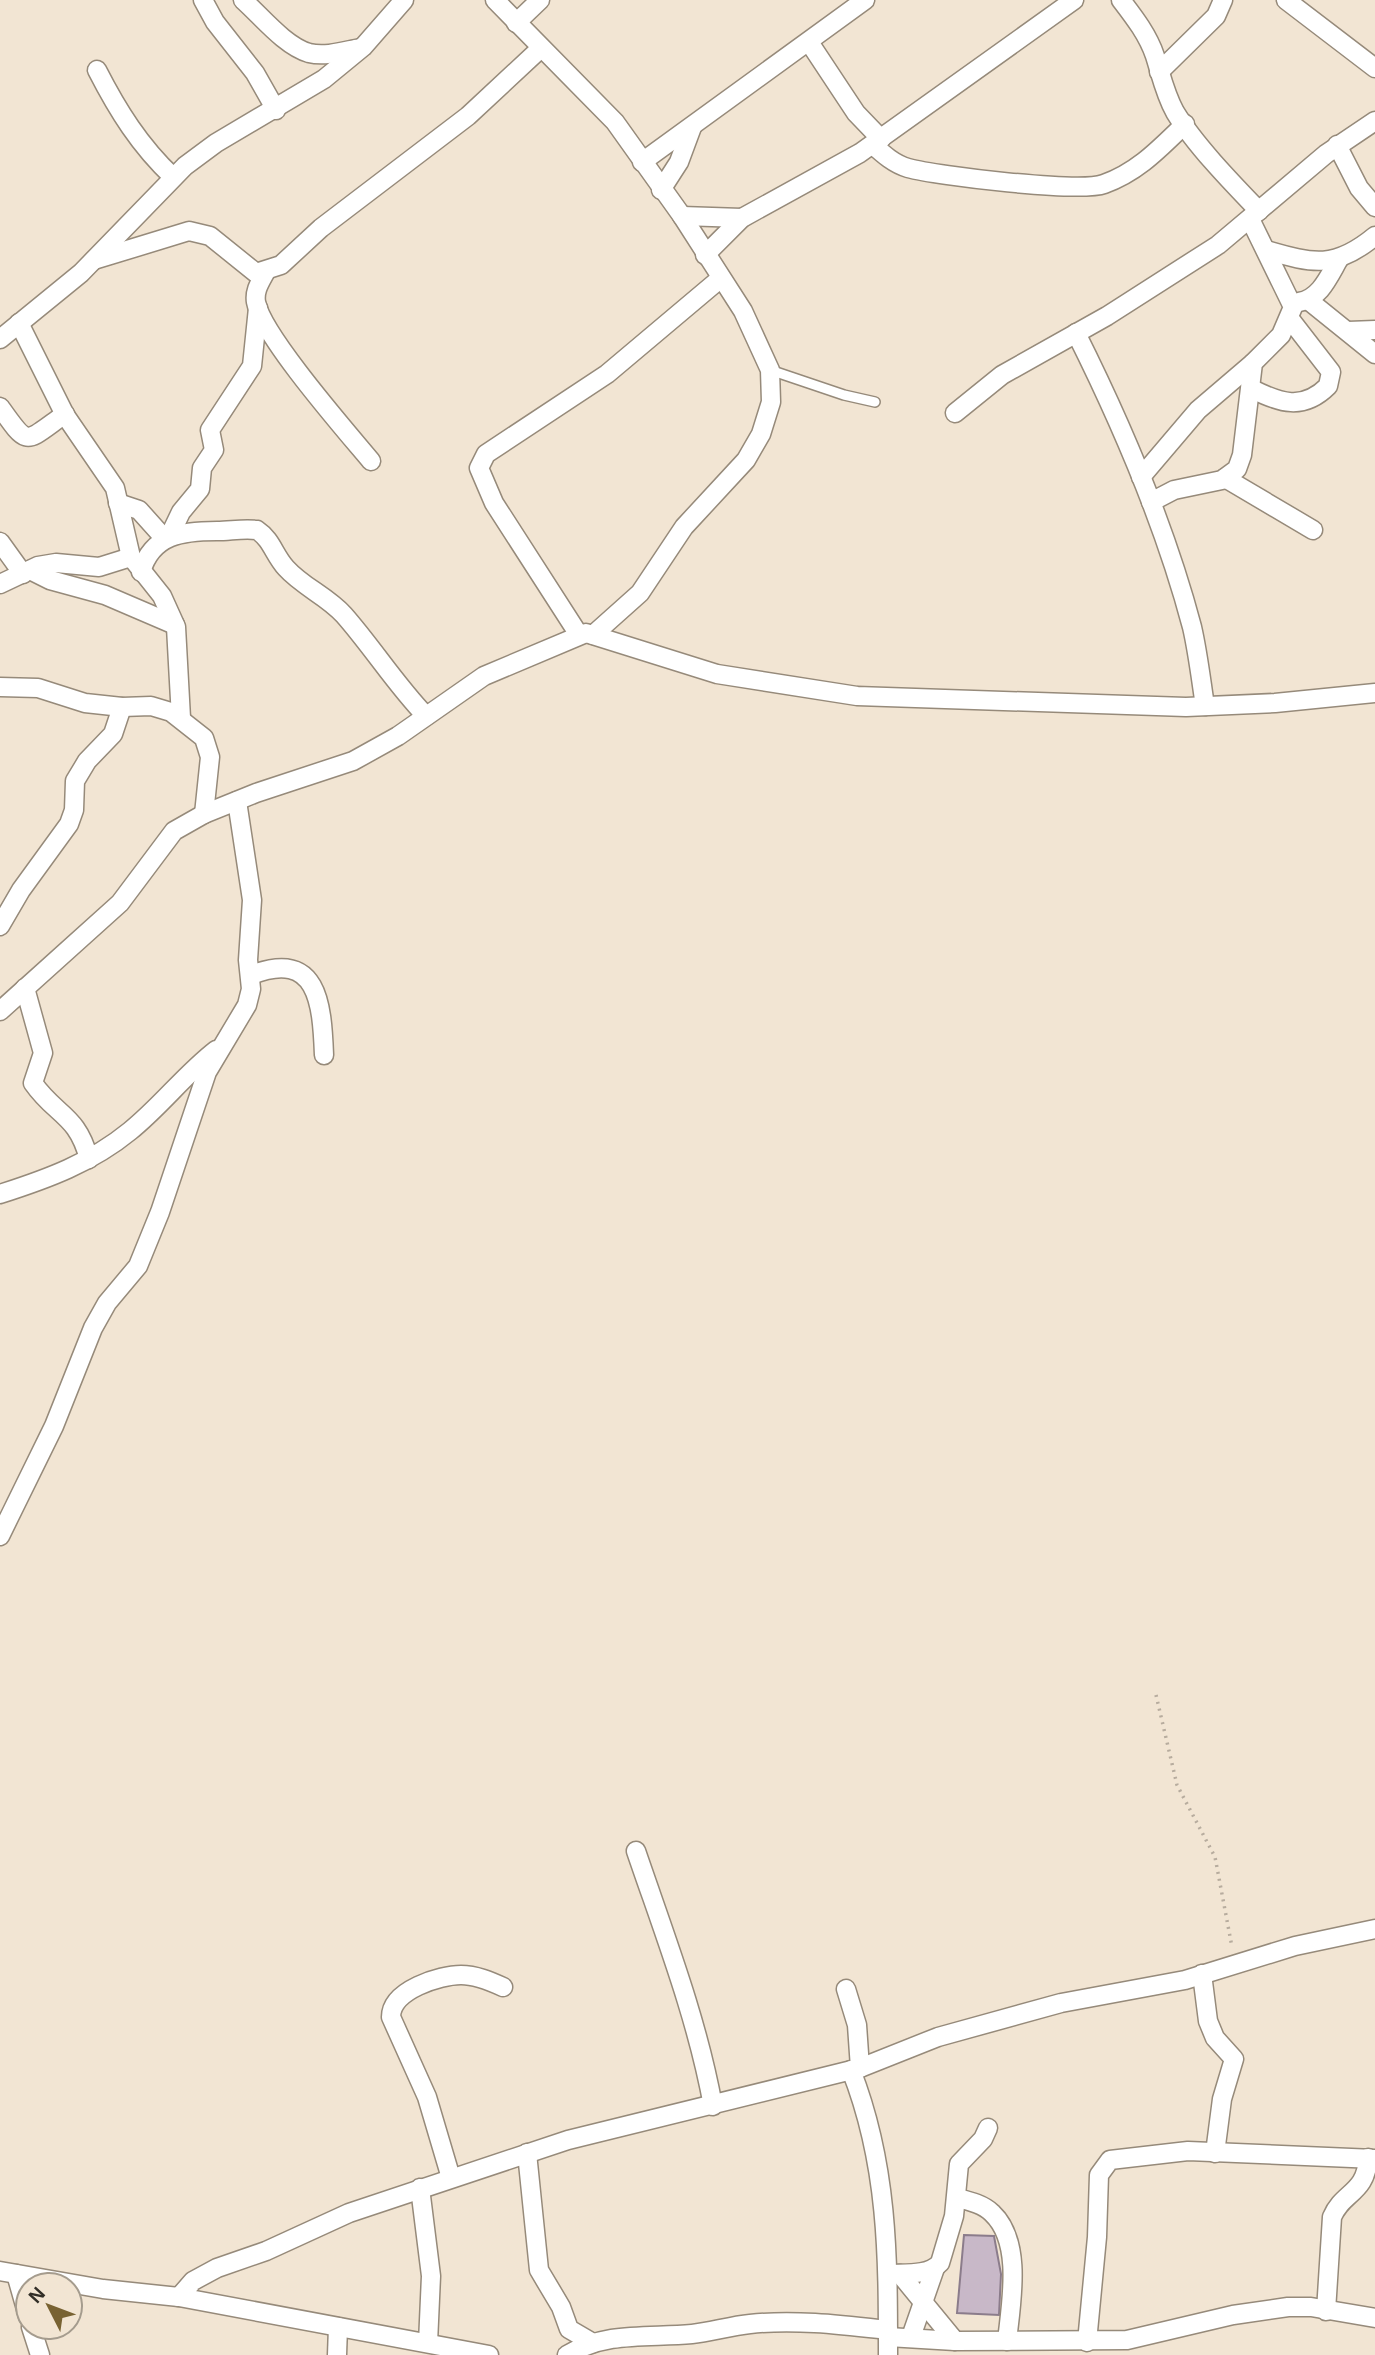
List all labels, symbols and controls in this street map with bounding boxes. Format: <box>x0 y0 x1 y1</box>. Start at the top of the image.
north arrow <box>14 2271 84 2341</box>
text: N <box>24 2283 49 2307</box>

